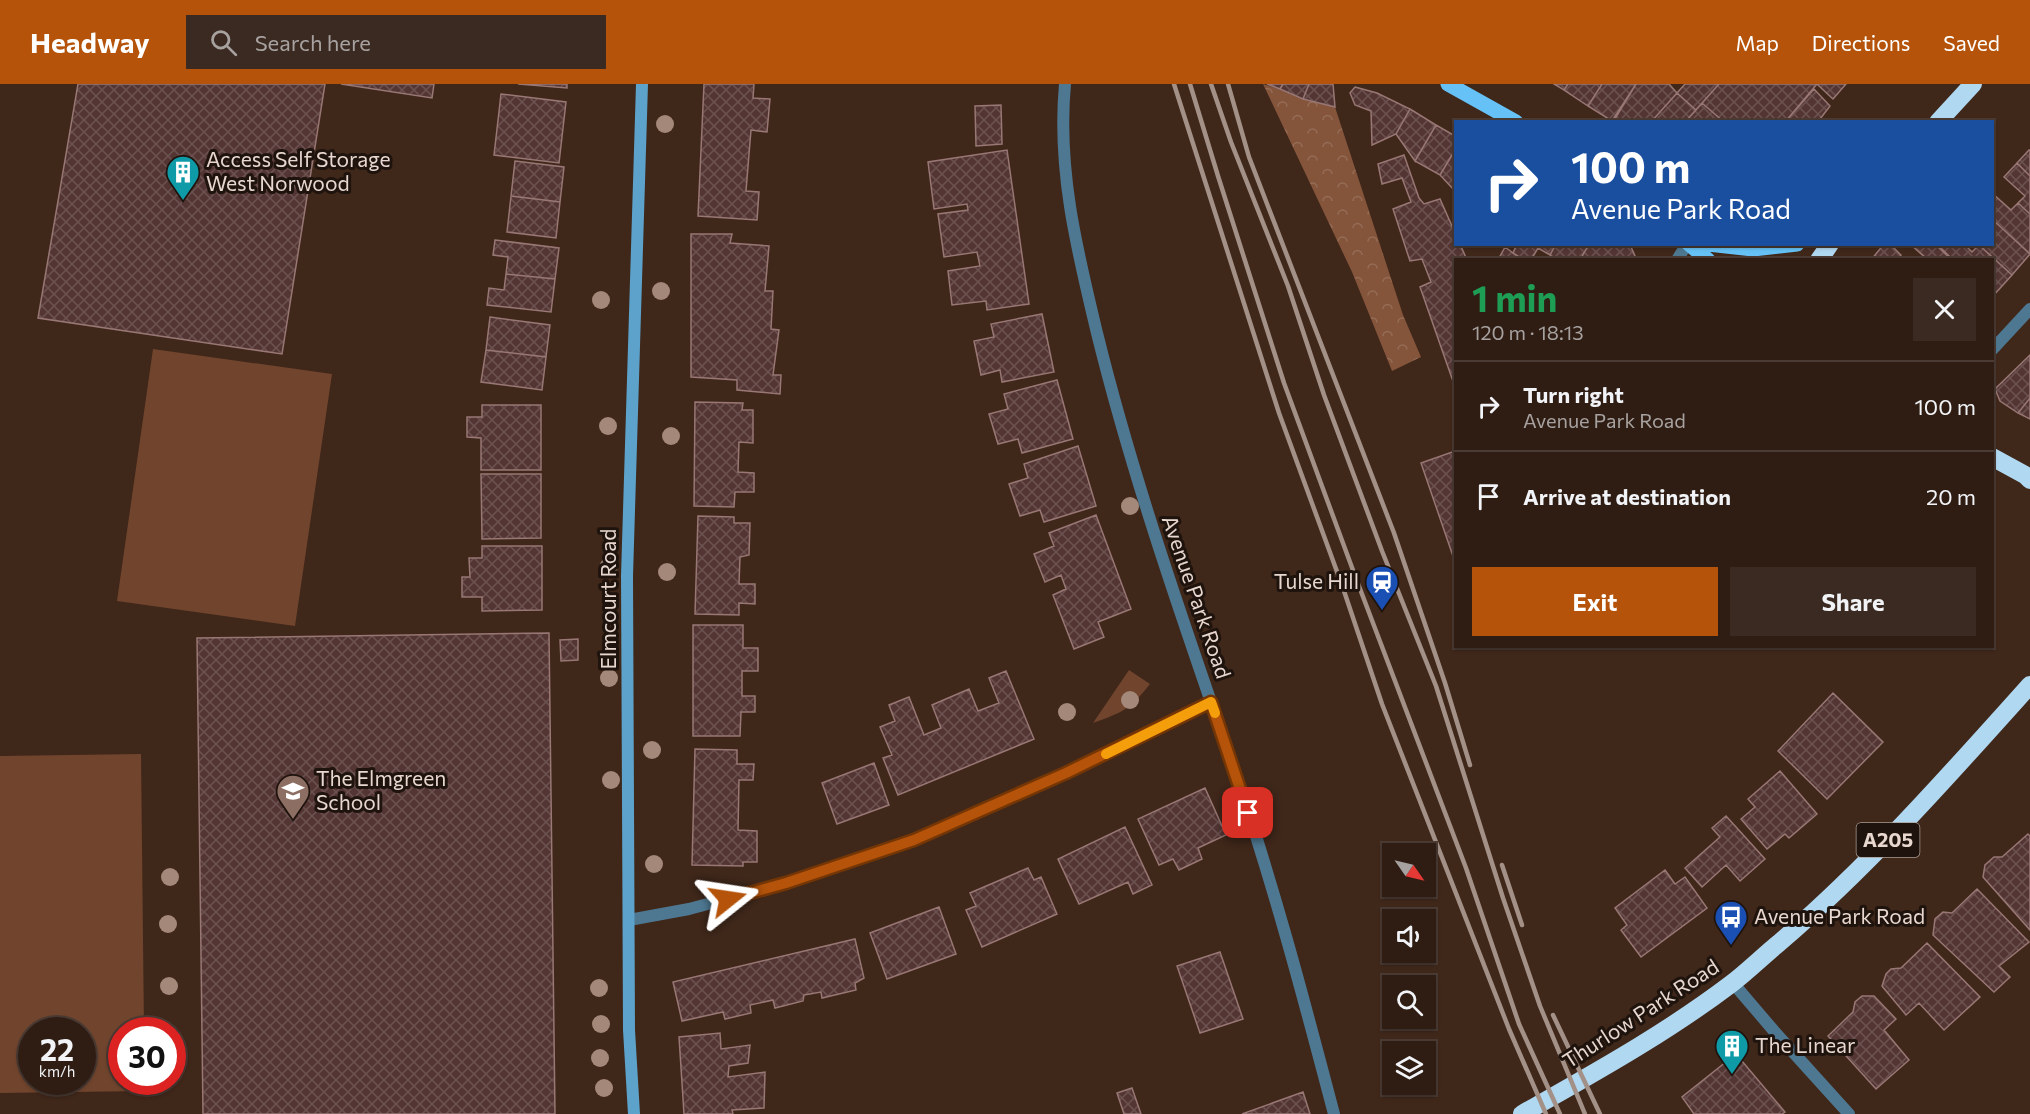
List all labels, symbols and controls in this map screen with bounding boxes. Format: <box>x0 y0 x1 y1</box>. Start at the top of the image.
search box <box>186 15 606 69</box>
text: Headway <box>30 25 150 59</box>
icon: search <box>207 26 240 59</box>
text: Search here <box>255 29 371 56</box>
text: Map <box>1736 30 1779 55</box>
text: Directions <box>1812 30 1910 55</box>
text: Saved <box>1943 30 2000 55</box>
text: 100 m <box>1571 140 1691 192</box>
icon: right <box>1472 144 1550 222</box>
place label: Access Self Storage West Norwood <box>206 146 391 195</box>
building icon: Access Self Storage West Norwood <box>165 154 201 201</box>
text: Avenue Park Road <box>1571 192 1791 225</box>
text: 1 min <box>1472 275 1557 319</box>
button: close <box>1913 278 1976 341</box>
text: 120 m · 18:13 <box>1472 320 1584 344</box>
text: Turn right <box>1523 381 1624 408</box>
icon: right <box>1472 390 1505 423</box>
text: 100 m <box>1914 393 1976 420</box>
text: Avenue Park Road <box>1523 408 1686 432</box>
icon: arrive <box>1472 480 1505 513</box>
text: Arrive at destination <box>1523 483 1731 510</box>
text: 20 m <box>1926 483 1976 510</box>
street label: Avenue Park Road <box>1158 512 1237 681</box>
street label: Elmcourt Road <box>595 529 620 669</box>
station icon: Tulse Hill <box>1364 564 1400 611</box>
button: Exit <box>1472 567 1718 636</box>
button: Share <box>1730 567 1976 636</box>
place label: Tulse Hill <box>1274 568 1359 593</box>
place label: The Elmgreen School <box>316 765 446 814</box>
school or university icon: The Elmgreen School <box>275 773 311 820</box>
pin <box>1222 787 1273 838</box>
icon: arrive <box>1231 796 1264 829</box>
road number: A205 <box>1856 823 1920 857</box>
north arrow <box>1382 843 1436 897</box>
map controls <box>1382 843 1436 1095</box>
position arrow <box>696 867 760 931</box>
bus stop icon: Avenue Park Road <box>1713 899 1749 946</box>
place label: Avenue Park Road <box>1754 903 1925 928</box>
button: sound <box>1382 909 1436 963</box>
street label: Thurlow Park Road <box>1557 953 1723 1073</box>
button: search <box>1382 975 1436 1029</box>
speed limit sign: 30 <box>108 1017 186 1095</box>
building icon: The Linear <box>1714 1028 1750 1075</box>
text: 22 <box>40 1030 74 1067</box>
place label: The Linear <box>1755 1032 1856 1057</box>
button: layers <box>1382 1041 1436 1095</box>
text: km/h <box>39 1062 75 1080</box>

